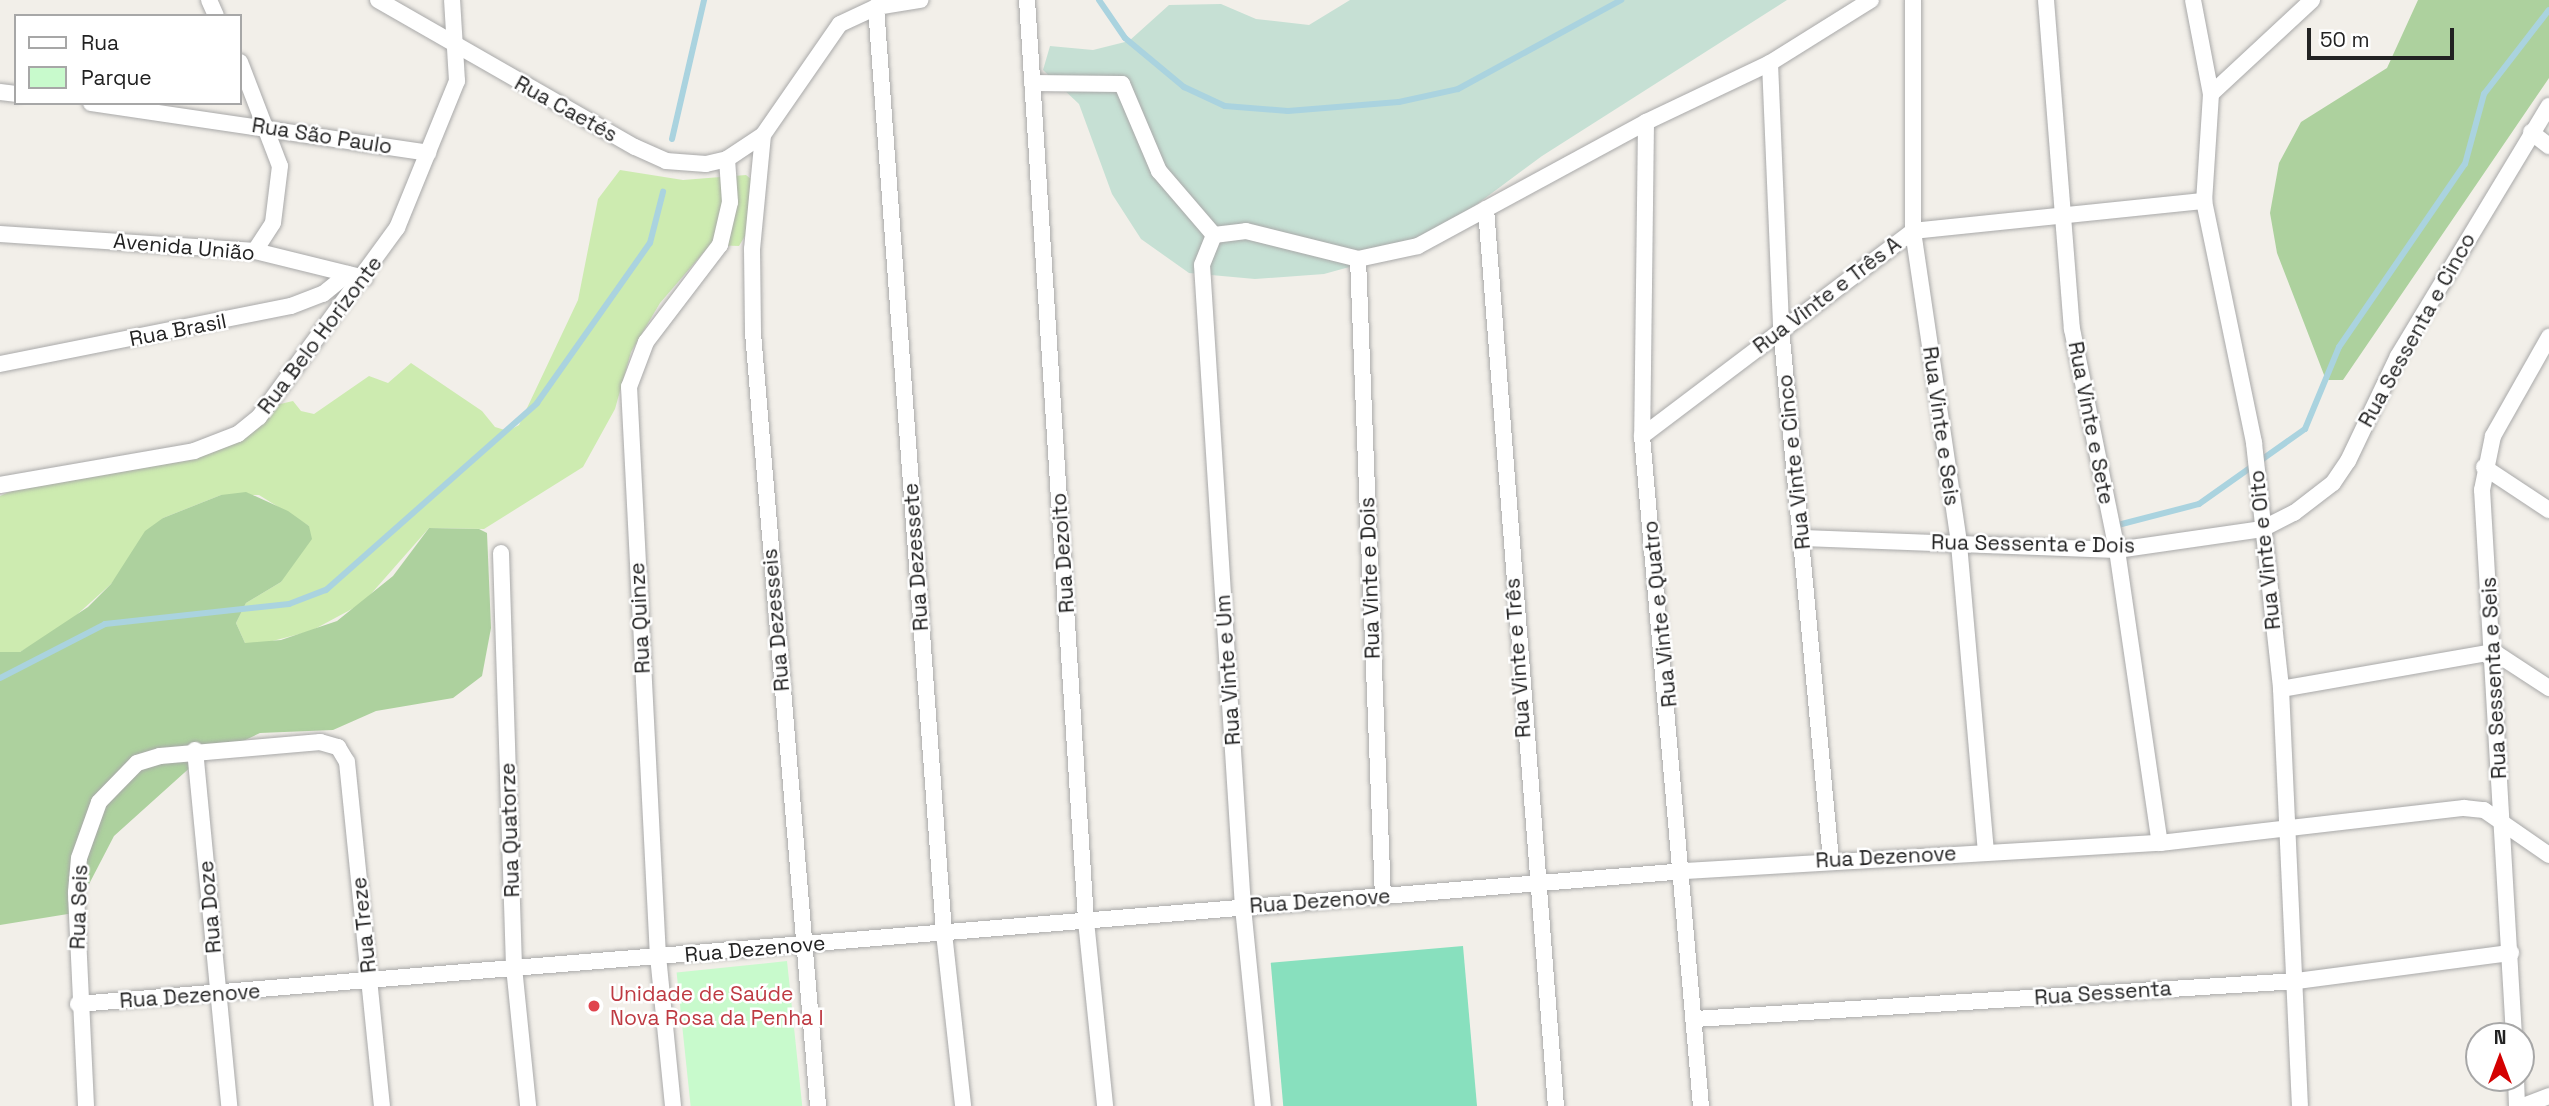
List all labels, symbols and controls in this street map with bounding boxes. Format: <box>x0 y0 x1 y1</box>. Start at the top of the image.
legend <box>14 14 242 105</box>
scale bar <box>2311 14 2458 58</box>
text: 50 m <box>2320 26 2370 53</box>
text: Rua <box>81 29 119 56</box>
text: Parque <box>81 64 152 91</box>
street label: Rua Caetés <box>510 70 622 148</box>
street label: Rua São Paulo <box>250 112 394 160</box>
street label: Avenida União <box>112 228 256 266</box>
street label: Rua Sessenta e Cinco <box>2353 229 2481 431</box>
street label: Rua Vinte e Três A <box>1748 231 1906 359</box>
street label: Rua Belo Horizonte <box>252 251 388 419</box>
street label: Rua Brasil <box>127 308 229 352</box>
street label: Rua Vinte e Sete <box>2063 339 2119 507</box>
street label: Rua Vinte e Seis <box>1917 345 1965 507</box>
street label: Rua Vinte e Cinco <box>1772 373 1816 551</box>
street label: Rua Vinte e Oito <box>2244 469 2286 631</box>
street label: Rua Dezessete <box>898 482 934 632</box>
street label: Rua Dezoito <box>1046 492 1080 614</box>
street label: Rua Vinte e Dois <box>1355 496 1385 660</box>
street label: Rua Vinte e Quatro <box>1638 519 1682 709</box>
street label: Rua Sessenta e Dois <box>1931 530 2135 558</box>
street label: Rua Dezesseis <box>757 548 795 692</box>
street label: Rua Quinze <box>625 562 655 674</box>
street label: Rua Sessenta e Seis <box>2476 576 2512 780</box>
street label: Rua Vinte e Três <box>1500 577 1536 739</box>
street label: Rua Vinte e Um <box>1210 594 1246 746</box>
street label: Rua Quatorze <box>495 762 525 898</box>
street label: Rua Dezenove <box>1815 841 1957 873</box>
street label: Rua Doze <box>193 860 227 954</box>
street label: Rua Seis <box>65 864 93 950</box>
street label: Rua Treze <box>346 876 382 974</box>
street label: Rua Dezenove <box>1249 884 1391 918</box>
street label: Rua Dezenove <box>684 930 826 968</box>
street label: Rua Sessenta <box>2033 976 2173 1010</box>
street label: Rua Dezenove <box>119 979 261 1013</box>
place label: Unidade de Saúde Nova Rosa da Penha I <box>610 981 824 1031</box>
marker: Unidade de Saúde Nova Rosa da Penha I <box>584 996 604 1016</box>
north arrow <box>2465 1022 2535 1092</box>
text: N <box>2494 1025 2506 1050</box>

